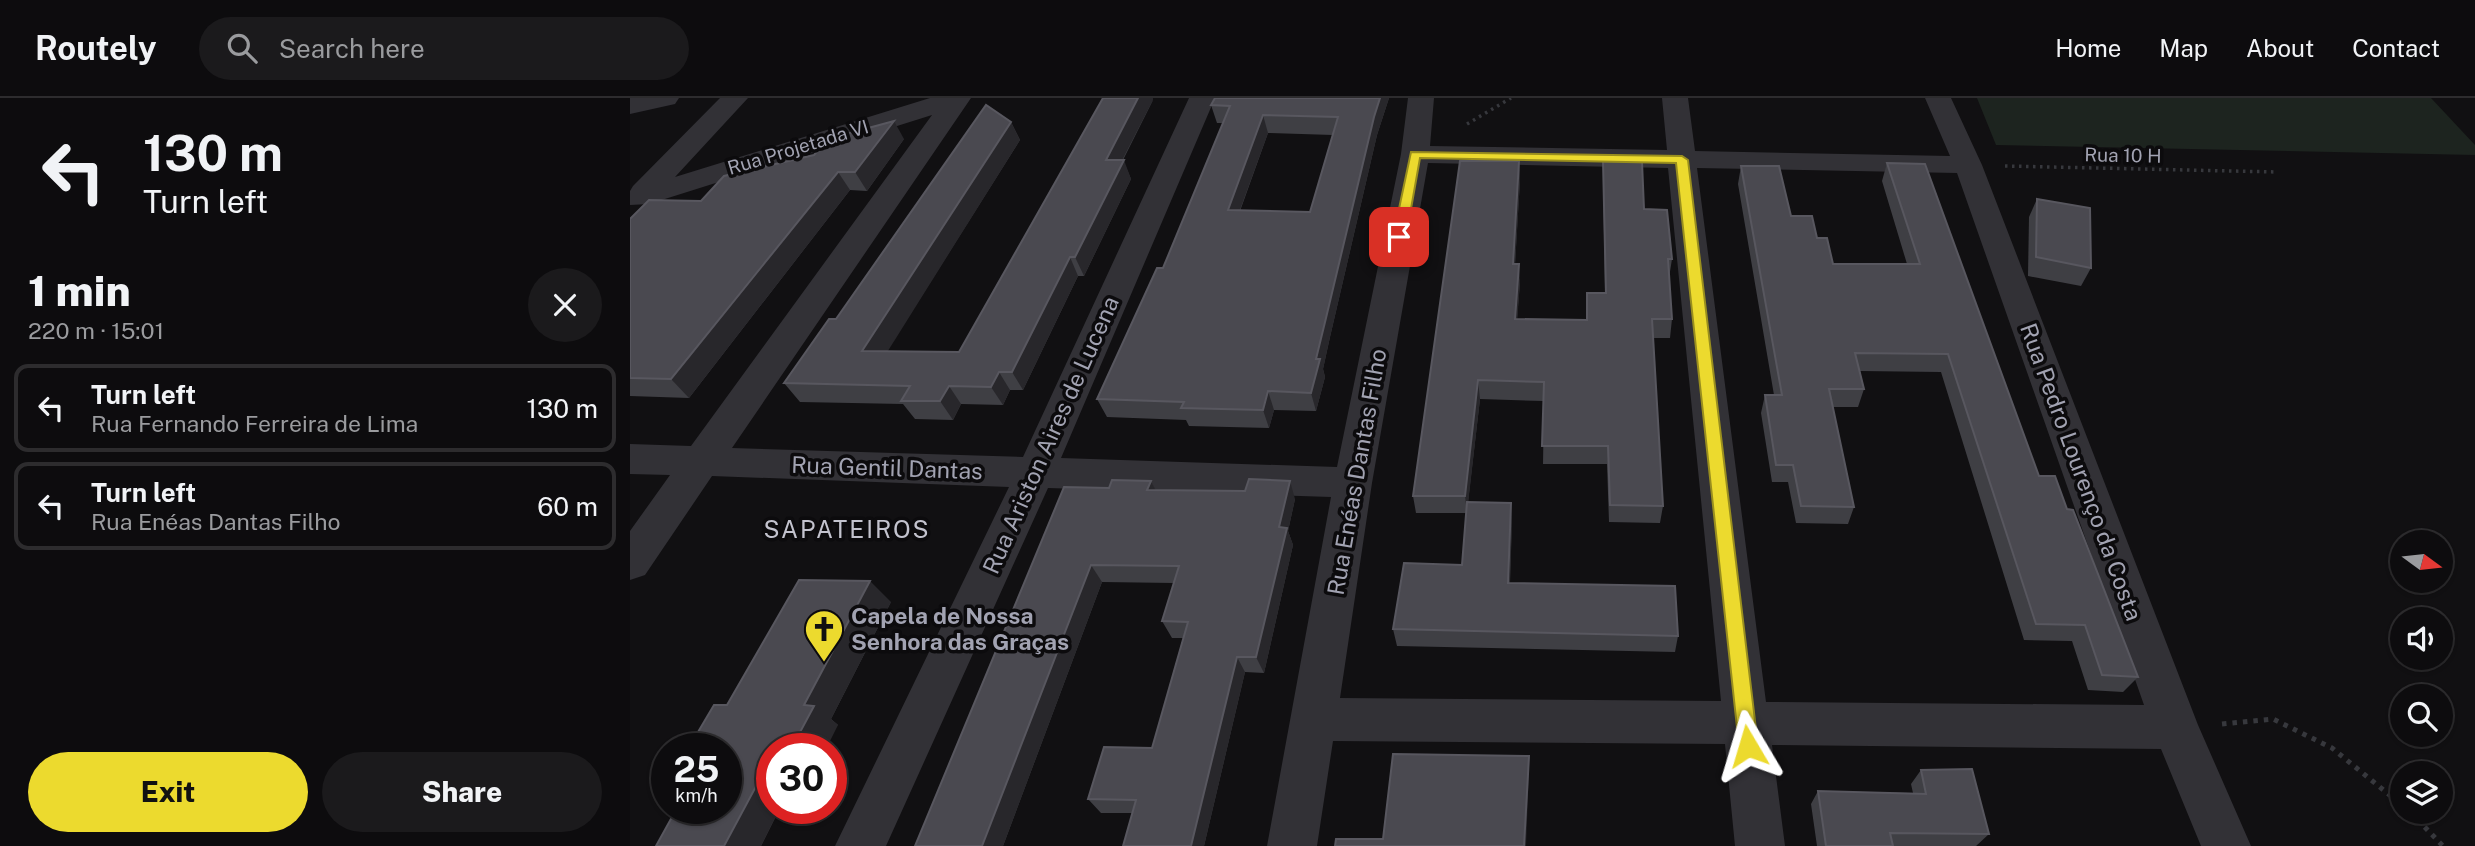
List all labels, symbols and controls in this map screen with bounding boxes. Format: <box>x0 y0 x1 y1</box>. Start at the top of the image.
search box <box>199 17 689 80</box>
text: Routely <box>35 29 157 67</box>
icon: search <box>223 29 261 67</box>
text: Search here <box>279 33 425 64</box>
text: Home <box>2055 34 2121 62</box>
text: Map <box>2159 34 2208 62</box>
text: About <box>2246 34 2314 62</box>
text: Contact <box>2352 34 2440 62</box>
street label: Rua Projetada VI <box>725 115 871 179</box>
text: 130 m <box>143 124 283 182</box>
icon: left <box>28 126 119 217</box>
street label: Rua 10 H <box>2084 143 2162 167</box>
text: Turn left <box>143 183 268 220</box>
pin <box>1369 207 1429 267</box>
icon: arrive <box>1380 218 1418 256</box>
text: 1 min <box>28 266 131 315</box>
button: close <box>528 268 602 342</box>
street label: Rua Ariston Aires de Lucena <box>977 292 1124 578</box>
text: 220 m · 15:01 <box>28 317 164 344</box>
street label: Rua Pedro Lourenço da Costa <box>2015 319 2148 624</box>
street label: Rua Enéas Dantas Filho <box>1322 347 1391 597</box>
text: Turn left <box>91 379 196 410</box>
icon: left <box>32 389 70 427</box>
text: 130 m <box>526 393 598 424</box>
text: Rua Fernando Ferreira de Lima <box>91 410 418 437</box>
street label: Rua Gentil Dantas <box>791 451 983 484</box>
text: Turn left <box>91 477 196 508</box>
icon: left <box>32 487 70 525</box>
text: 60 m <box>537 491 598 522</box>
text: Rua Enéas Dantas Filho <box>91 508 341 535</box>
district label: SAPATEIROS <box>763 515 931 543</box>
north arrow <box>2390 530 2454 593</box>
map controls <box>2390 530 2453 824</box>
place label: Capela de Nossa Senhora das Graças <box>851 602 1069 655</box>
button: sound <box>2390 607 2453 670</box>
church icon: Capela de Nossa Senhora das Graças <box>803 608 845 663</box>
button: search <box>2390 684 2453 747</box>
position arrow <box>1711 709 1785 783</box>
speed limit sign: 30 <box>756 733 847 824</box>
text: 25 <box>674 749 719 790</box>
button: Exit <box>28 752 308 832</box>
button: Share <box>322 752 602 832</box>
button: layers <box>2390 761 2453 824</box>
text: km/h <box>675 785 718 806</box>

